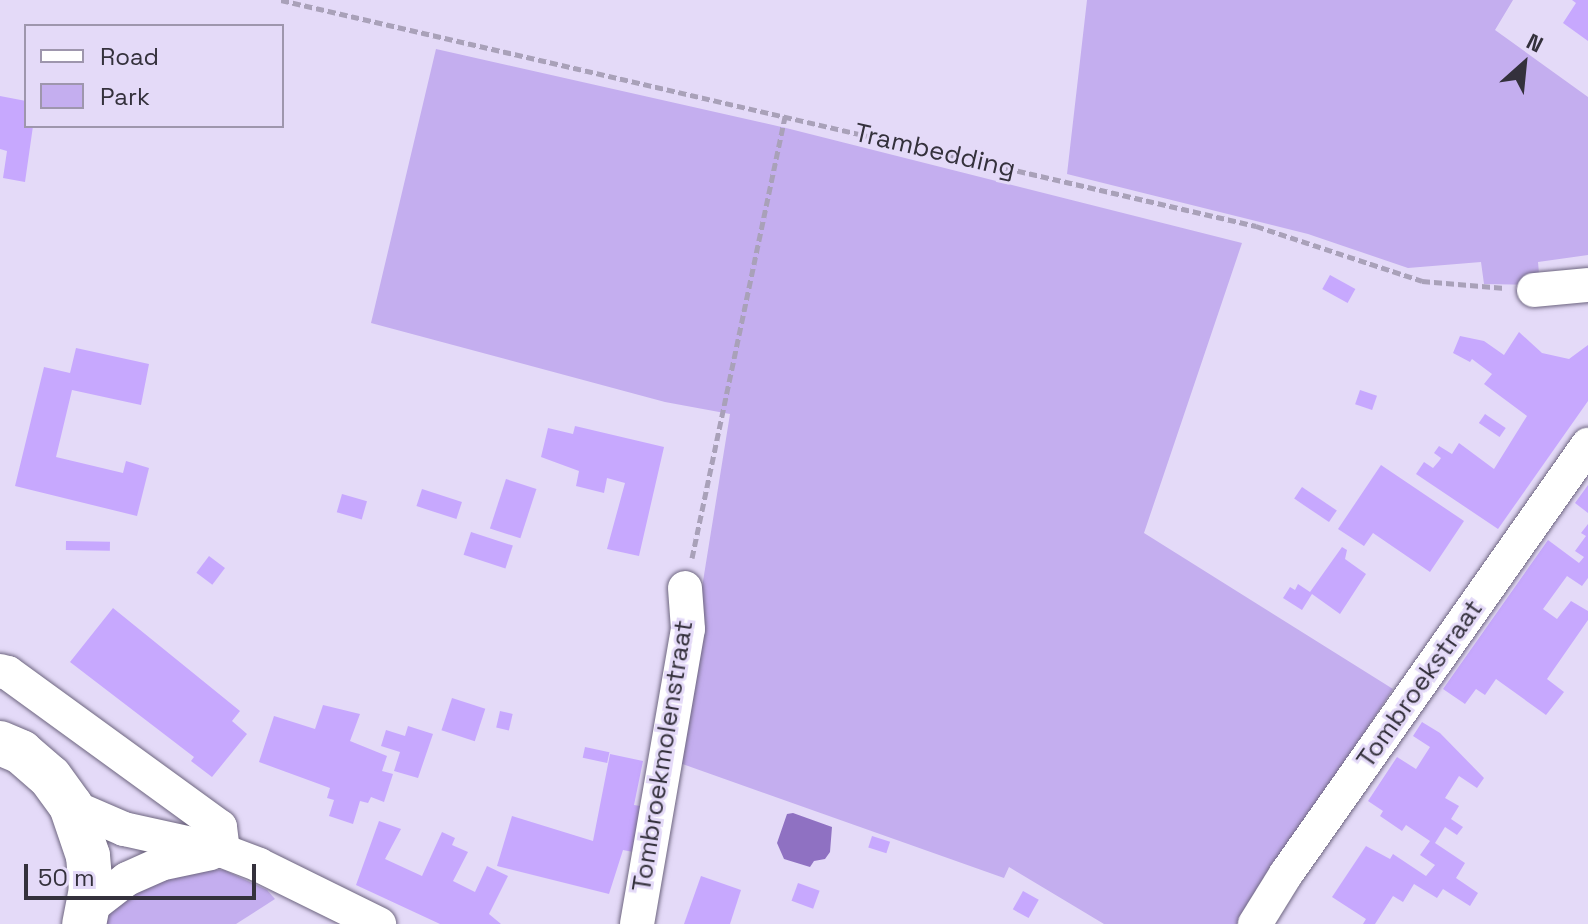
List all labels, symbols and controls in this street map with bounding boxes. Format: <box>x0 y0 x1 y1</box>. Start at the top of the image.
legend <box>24 24 284 128</box>
north arrow <box>1484 24 1564 104</box>
text: N <box>1522 27 1548 58</box>
text: Road <box>100 41 159 72</box>
text: Park <box>100 81 150 112</box>
street label: Trambedding <box>851 117 1019 185</box>
street label: Tombroekstraat <box>1350 594 1490 774</box>
street label: Tombroekmolenstraat <box>626 618 700 894</box>
scale bar <box>28 848 260 898</box>
text: 50 m <box>38 862 95 893</box>

